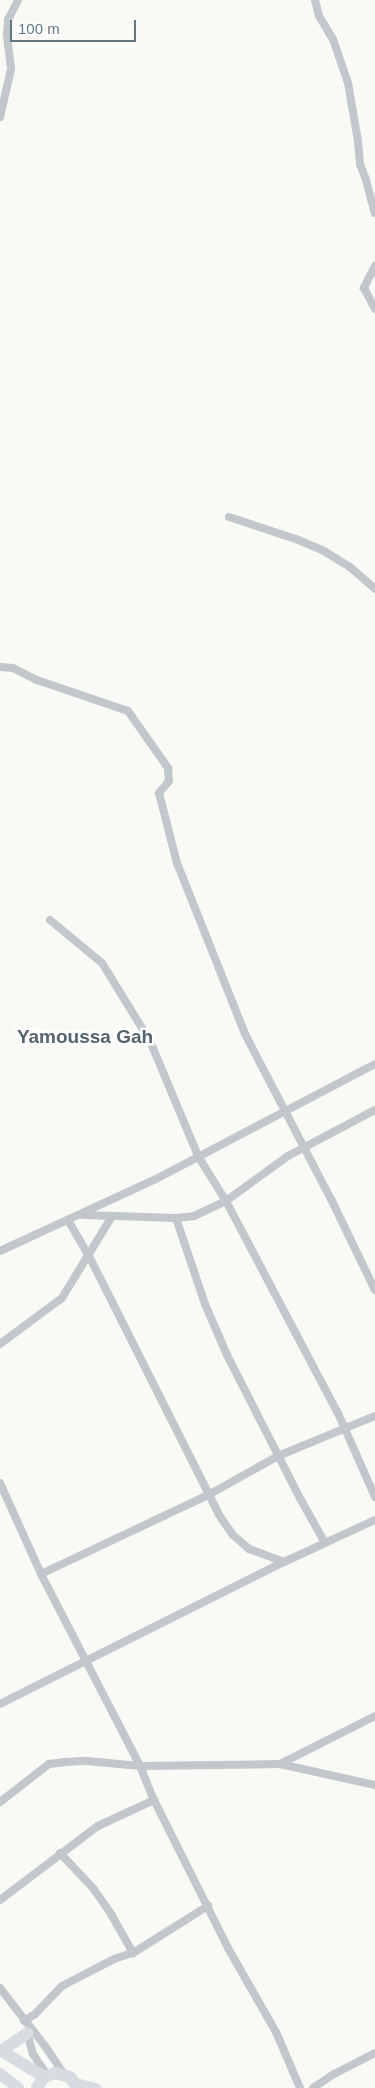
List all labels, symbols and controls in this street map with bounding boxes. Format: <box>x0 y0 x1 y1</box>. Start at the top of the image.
scale bar <box>12 10 139 42</box>
text: 100 m <box>18 20 60 37</box>
district label: Yamoussa Gah <box>17 1026 153 1048</box>

